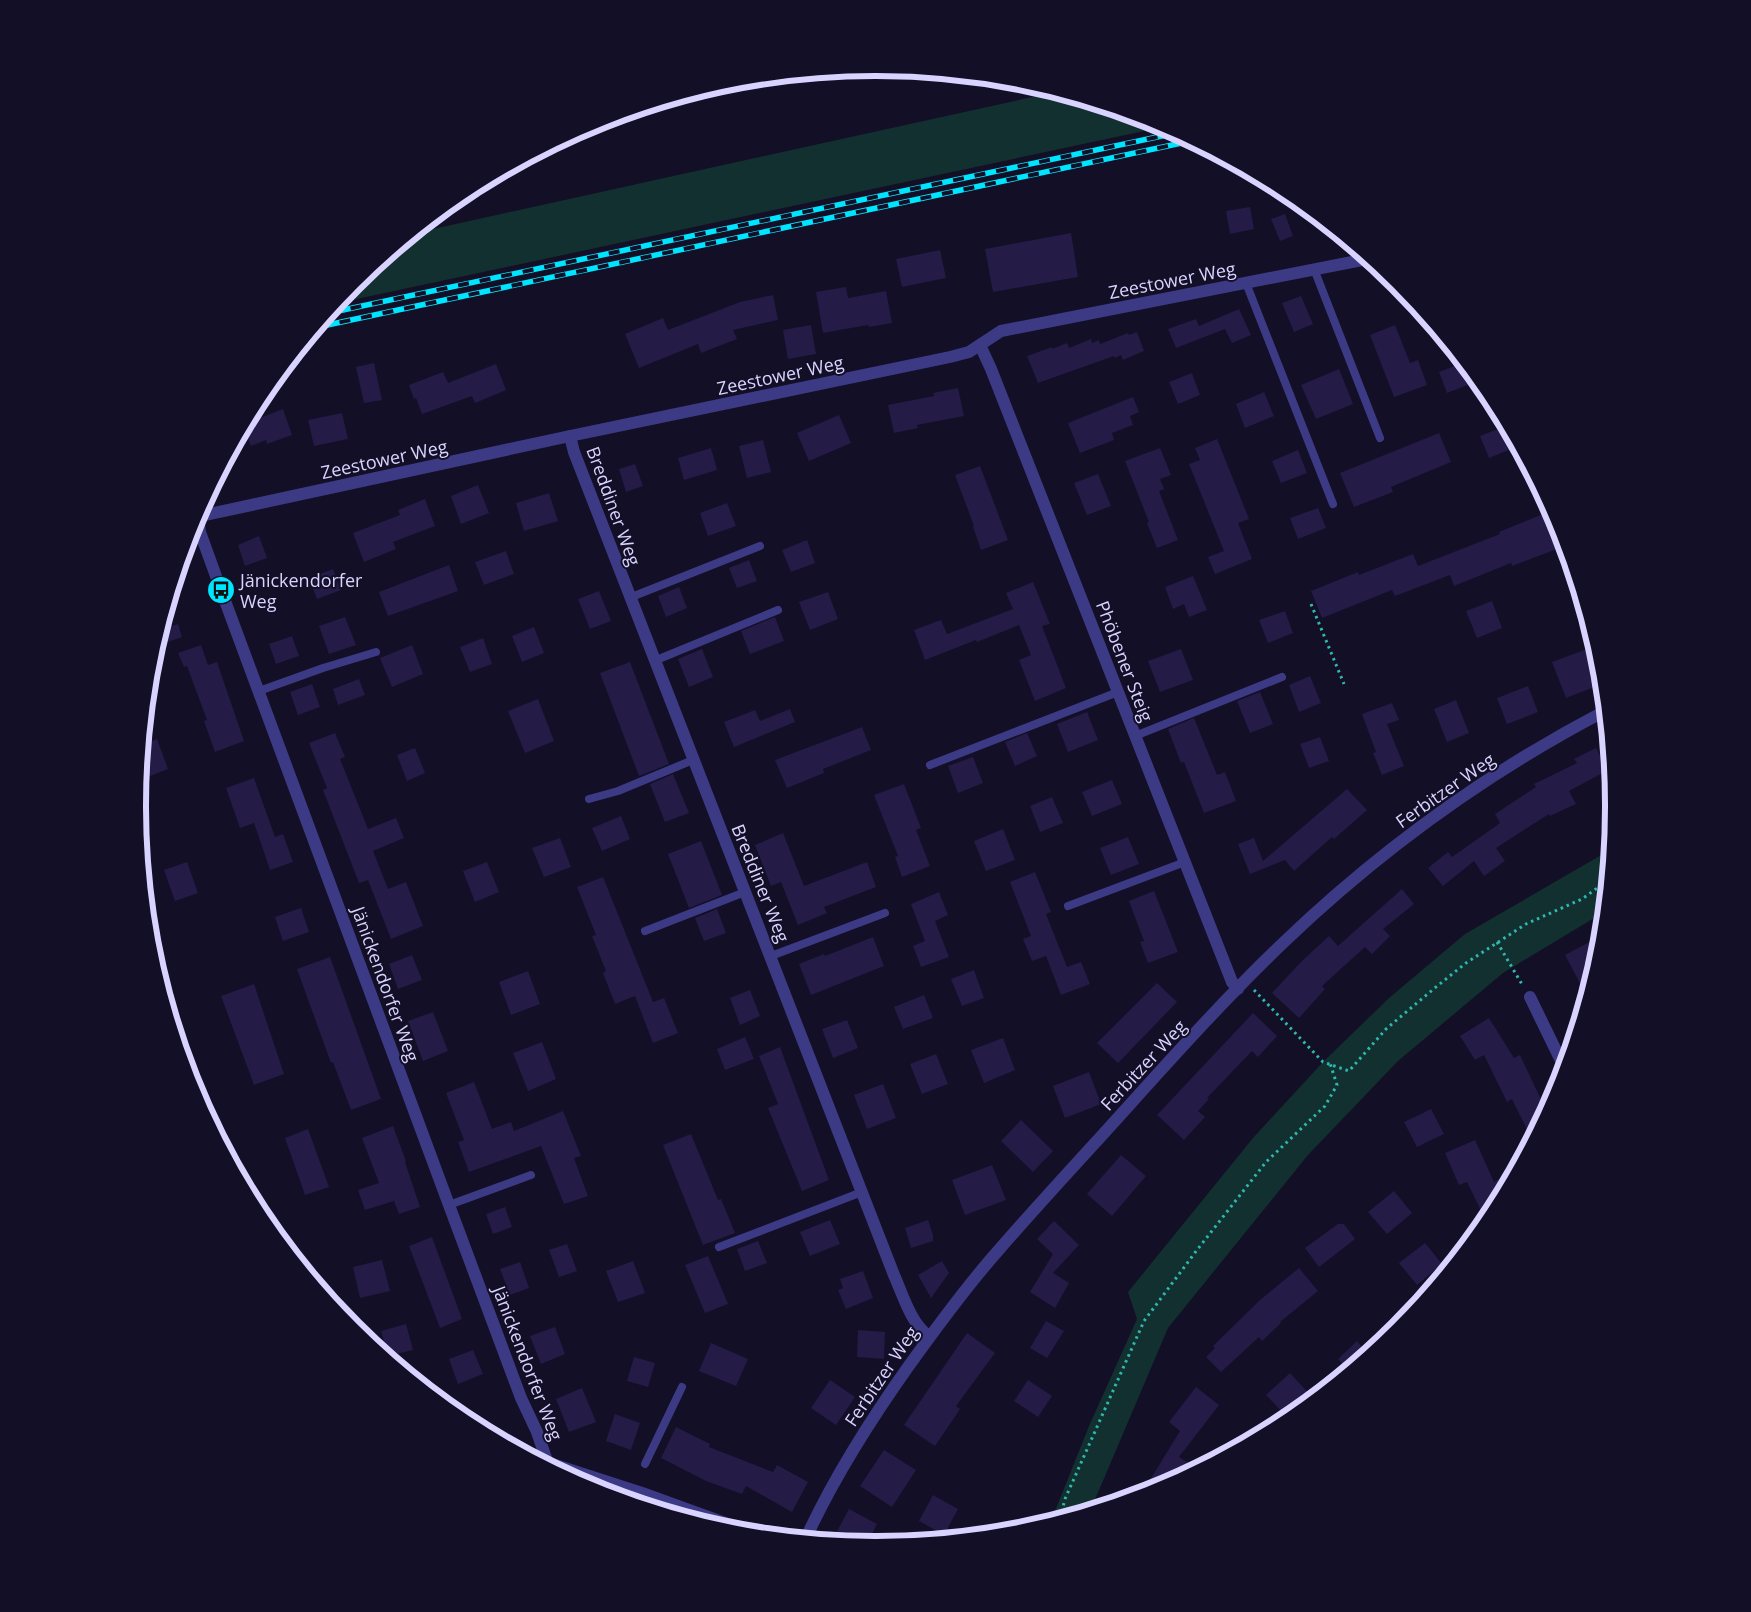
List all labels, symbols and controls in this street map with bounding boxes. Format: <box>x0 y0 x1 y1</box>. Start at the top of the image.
street label: Zeestower Weg <box>1106 256 1238 304</box>
street label: Zeestower Weg <box>714 350 846 400</box>
street label: Zeestower Weg <box>318 434 450 484</box>
street label: Breddiner Weg <box>581 443 647 569</box>
place label: Jänickendorfer Weg <box>238 568 363 613</box>
bus stop icon: Jänickendorfer Weg <box>206 575 236 605</box>
street label: Phöbener Steig <box>1091 597 1159 725</box>
street label: Ferbitzer Weg <box>1391 747 1499 833</box>
street label: Breddiner Weg <box>726 820 796 946</box>
street label: Jänickendorfer Weg <box>346 901 425 1065</box>
street label: Ferbitzer Weg <box>1095 1014 1191 1116</box>
street label: Jänickendorfer Weg <box>487 1280 569 1444</box>
street label: Ferbitzer Weg <box>839 1321 923 1431</box>

